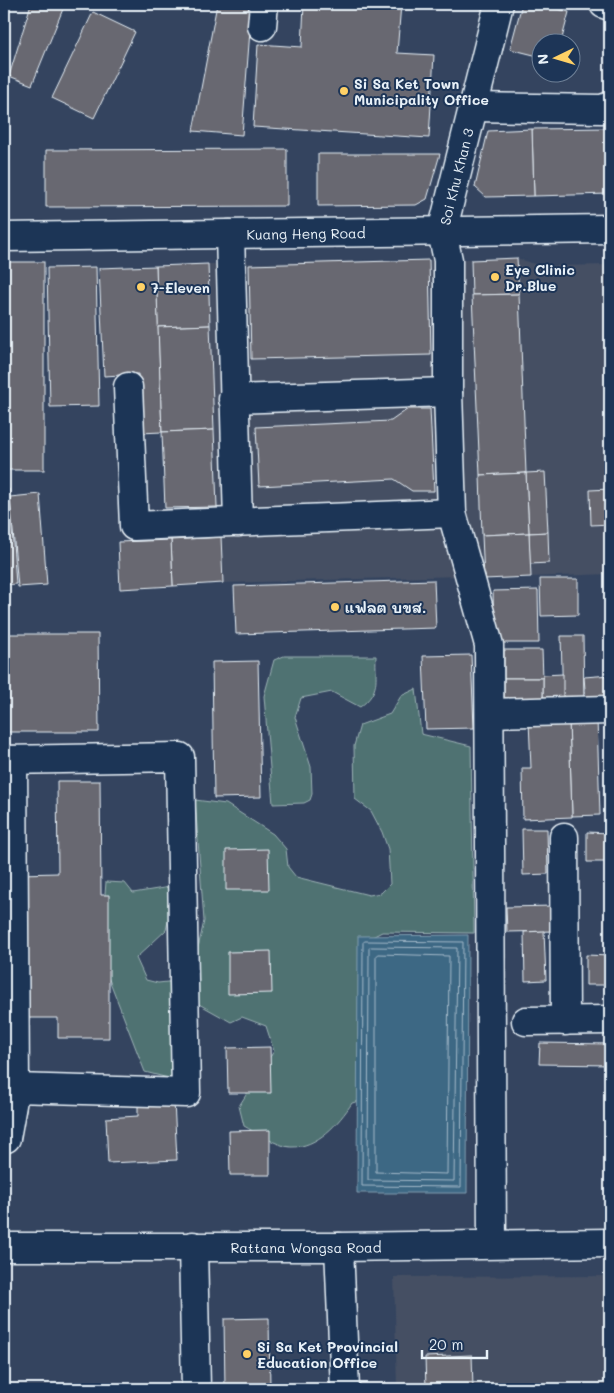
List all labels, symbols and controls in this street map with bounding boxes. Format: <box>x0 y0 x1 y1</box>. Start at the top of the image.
north arrow <box>532 32 582 82</box>
text: N <box>533 53 552 65</box>
place label: Si Sa Ket Town Municipality Office <box>354 74 489 109</box>
marker: Si Sa Ket Town Municipality Office <box>338 85 350 97</box>
street label: Soi Khu Khan 3 <box>435 126 477 227</box>
street label: Kuang Heng Road <box>246 223 366 243</box>
place label: Eye Clinic Dr.Blue <box>505 260 575 295</box>
marker: Eye Clinic Dr.Blue <box>489 271 501 283</box>
place label: 7-Eleven <box>151 278 210 297</box>
marker: 7-Eleven <box>135 281 147 293</box>
place label: แฟลต บขส. <box>345 598 426 617</box>
marker: แฟลต บขส. <box>329 601 341 613</box>
street label: Rattana Wongsa Road <box>230 1237 382 1257</box>
scale bar <box>422 1328 486 1360</box>
text: 20 m <box>429 1334 463 1354</box>
place label: Si Sa Ket Provincial Education Office <box>257 1337 398 1372</box>
marker: Si Sa Ket Provincial Education Office <box>241 1348 253 1360</box>

